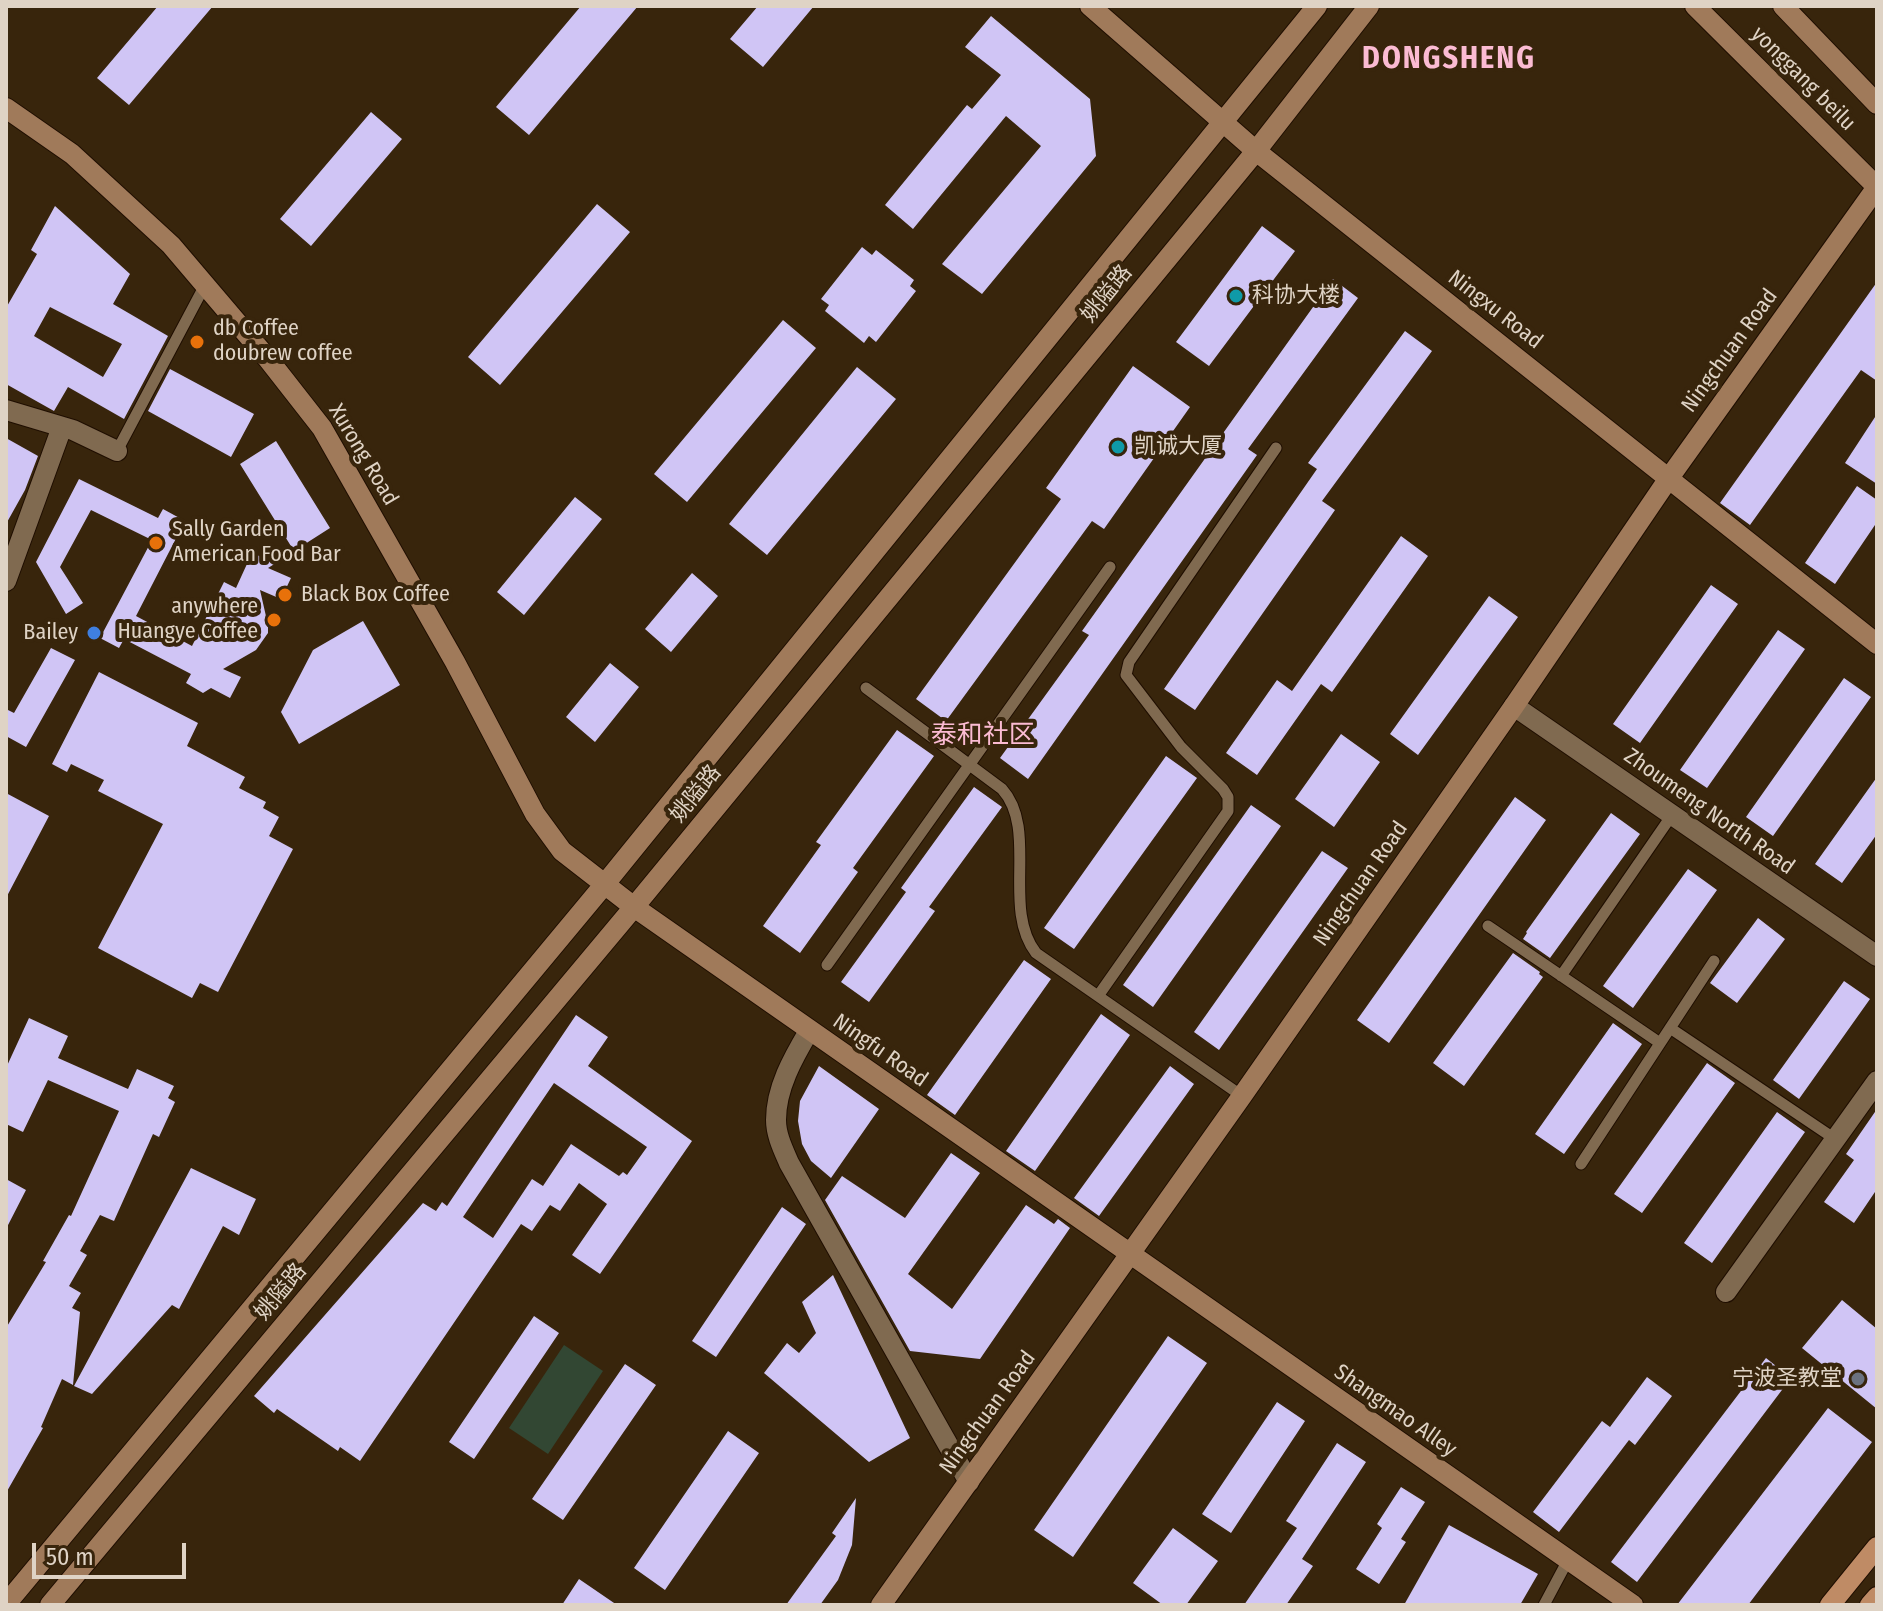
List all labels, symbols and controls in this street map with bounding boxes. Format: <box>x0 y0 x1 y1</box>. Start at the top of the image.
street label: yonggang beilu <box>1745 21 1861 137</box>
district label: DONGSHENG <box>1362 42 1536 78</box>
street label: 姚隘路 <box>1076 260 1138 328</box>
street label: Ningxu Road <box>1443 265 1547 355</box>
place label: 科协大楼 <box>1252 283 1340 309</box>
street label: Ningchuan Road <box>1676 284 1784 418</box>
marker: 科协大楼 <box>1227 287 1245 305</box>
place label: db Coffee doubrew coffee <box>213 316 353 368</box>
marker: db Coffee doubrew coffee <box>188 333 206 351</box>
street label: Xurong Road <box>322 400 404 510</box>
place label: 凯诚大厦 <box>1134 434 1222 460</box>
marker: 凯诚大厦 <box>1109 438 1127 456</box>
place label: Sally Garden American Food Bar <box>172 517 341 568</box>
marker: Sally Garden American Food Bar <box>147 534 165 552</box>
place label: Black Box Coffee <box>301 582 450 608</box>
marker: Black Box Coffee <box>276 586 294 604</box>
place label: anywhere Huangye Coffee <box>117 594 258 646</box>
marker: anywhere Huangye Coffee <box>265 611 283 629</box>
place label: Bailey <box>23 620 78 646</box>
marker: Bailey <box>85 624 103 642</box>
district label: 泰和社区 <box>931 720 1035 752</box>
street label: Zhoumeng North Road <box>1619 743 1799 881</box>
street label: 姚隘路 <box>665 760 727 828</box>
street label: Ningchuan Road <box>1308 817 1414 951</box>
street label: Ningfu Road <box>827 1009 933 1093</box>
street label: 姚隘路 <box>250 1258 312 1326</box>
street label: Ningchuan Road <box>934 1346 1042 1480</box>
street label: Shangmao Alley <box>1329 1359 1461 1463</box>
place label: 宁波圣教堂 <box>1732 1366 1842 1392</box>
marker: 宁波圣教堂 <box>1849 1370 1867 1388</box>
scale bar <box>36 1527 190 1577</box>
text: 50 m <box>46 1543 94 1571</box>

